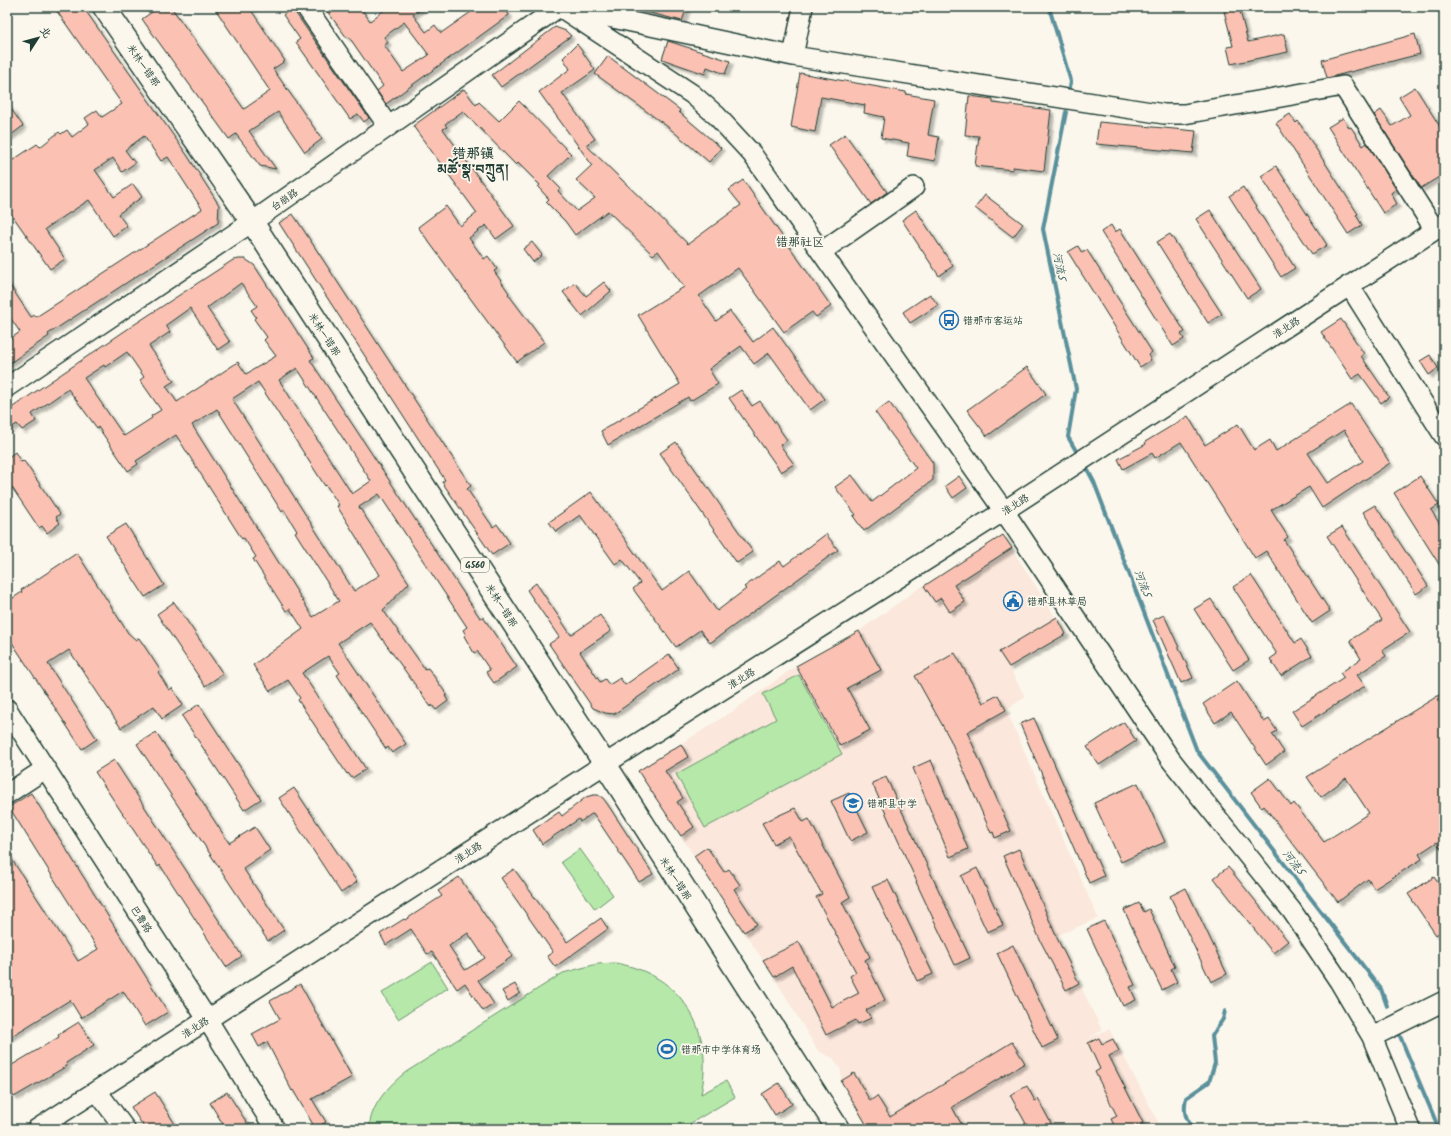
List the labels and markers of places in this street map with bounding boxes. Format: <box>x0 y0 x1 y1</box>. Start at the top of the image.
bus stop icon: 错那市客运站 <box>938 309 960 331</box>
place label: 错那市客运站 <box>963 313 1023 329</box>
public building icon: 错那县林草局 <box>1002 590 1024 612</box>
place label: 错那县林草局 <box>1027 594 1087 610</box>
school or university icon: 错那县中学 <box>842 792 864 814</box>
place label: 错那县中学 <box>867 796 917 812</box>
sports icon: 错那市中学体育场 <box>656 1038 678 1060</box>
place label: 错那市中学体育场 <box>681 1042 761 1058</box>

